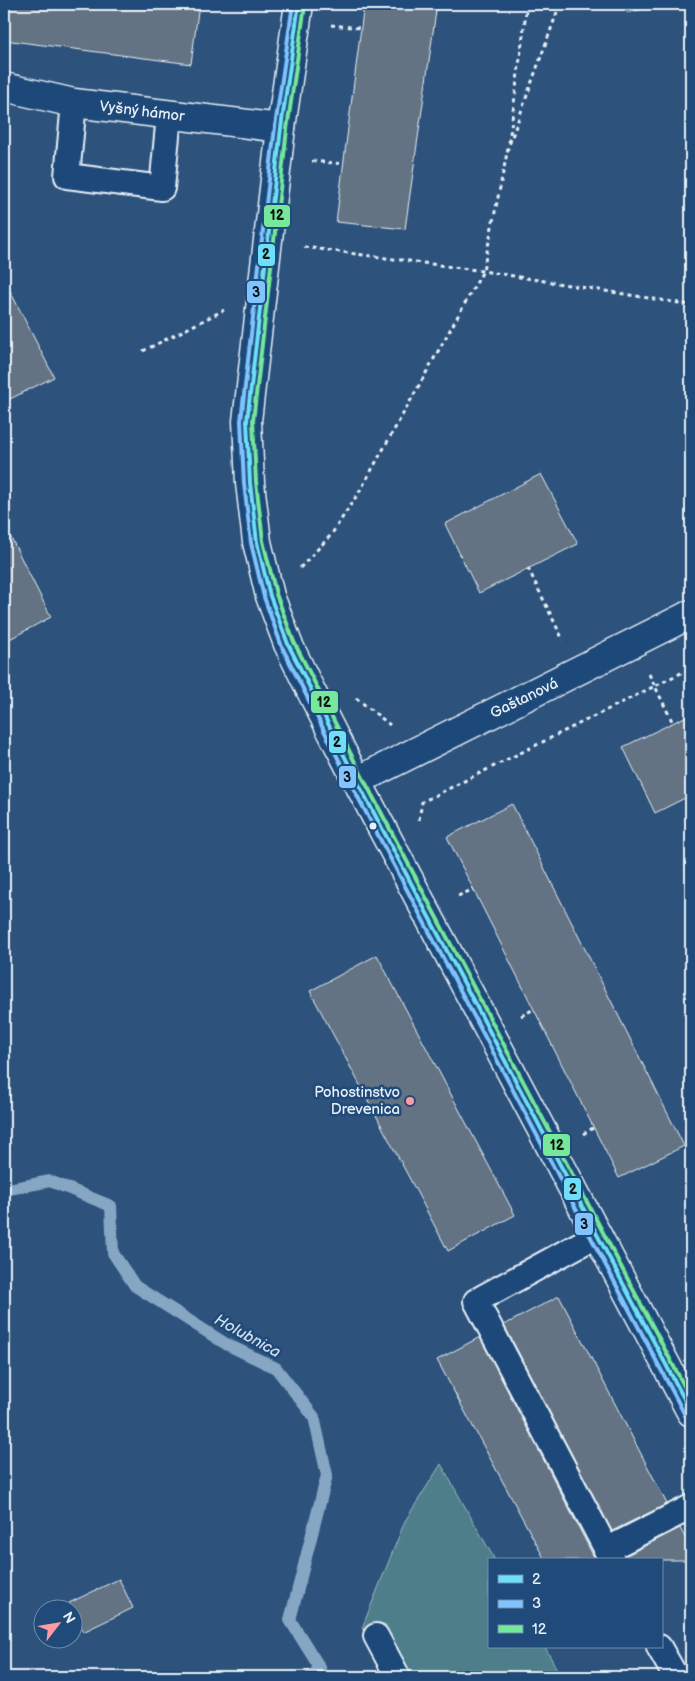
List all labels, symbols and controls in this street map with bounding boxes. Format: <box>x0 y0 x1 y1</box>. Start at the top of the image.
street label: Vyšný hámor <box>98 97 186 126</box>
line badge: 12 <box>263 204 291 228</box>
text: 12 <box>270 207 285 224</box>
line badge: 2 <box>257 243 276 267</box>
text: 2 <box>262 246 271 263</box>
line badge: 3 <box>246 280 266 304</box>
text: 3 <box>252 284 260 301</box>
street label: Gaštanová <box>487 674 561 723</box>
line badge: 12 <box>310 690 339 714</box>
text: 12 <box>317 694 332 711</box>
line badge: 2 <box>328 730 347 754</box>
text: 2 <box>333 734 342 751</box>
line badge: 3 <box>338 765 357 789</box>
text: 3 <box>343 769 351 786</box>
unlabelled marker <box>368 821 378 831</box>
place label: Pohostinstvo Drevenica <box>314 1083 400 1119</box>
marker: Pohostinstvo Drevenica <box>404 1095 416 1107</box>
line badge: 12 <box>542 1133 571 1157</box>
text: 12 <box>550 1137 565 1154</box>
line badge: 2 <box>563 1177 582 1201</box>
text: 2 <box>569 1181 578 1198</box>
line badge: 3 <box>574 1212 594 1236</box>
text: 3 <box>580 1216 588 1233</box>
water label: Holubnica <box>211 1310 284 1362</box>
legend <box>488 1558 662 1648</box>
text: 2 <box>532 1570 541 1589</box>
text: 3 <box>532 1594 541 1613</box>
north arrow <box>32 1598 82 1648</box>
text: N <box>59 1609 79 1626</box>
text: 12 <box>532 1620 547 1639</box>

